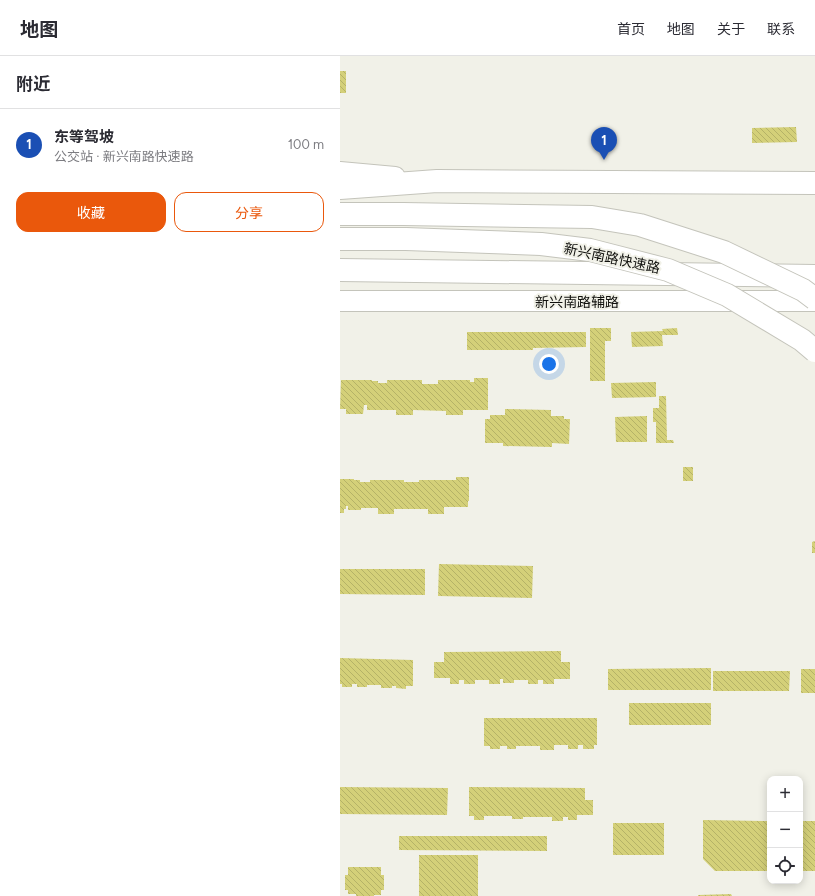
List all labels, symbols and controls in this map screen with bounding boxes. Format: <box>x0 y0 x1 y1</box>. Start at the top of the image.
text: 地图 <box>20 18 58 41</box>
text: 首页 <box>617 21 645 38</box>
text: 地图 <box>667 21 695 38</box>
text: 关于 <box>717 21 745 38</box>
text: 联系 <box>767 21 795 38</box>
text: 附近 <box>16 74 50 94</box>
pin: 1 <box>591 127 617 160</box>
text: 东等驾坡 <box>54 128 114 146</box>
text: 1 <box>26 137 32 152</box>
text: 100 m <box>288 137 324 152</box>
text: 公交站 · 新兴南路快速路 <box>54 149 194 164</box>
button: 收藏 <box>16 192 166 232</box>
button: 分享 <box>174 192 324 232</box>
street label: 新兴南路快速路 <box>562 240 662 277</box>
street label: 新兴南路辅路 <box>535 294 619 311</box>
your location <box>539 354 559 374</box>
map controls <box>767 776 803 884</box>
button: + <box>767 776 803 812</box>
button: − <box>767 812 803 848</box>
button: locate <box>767 848 803 884</box>

